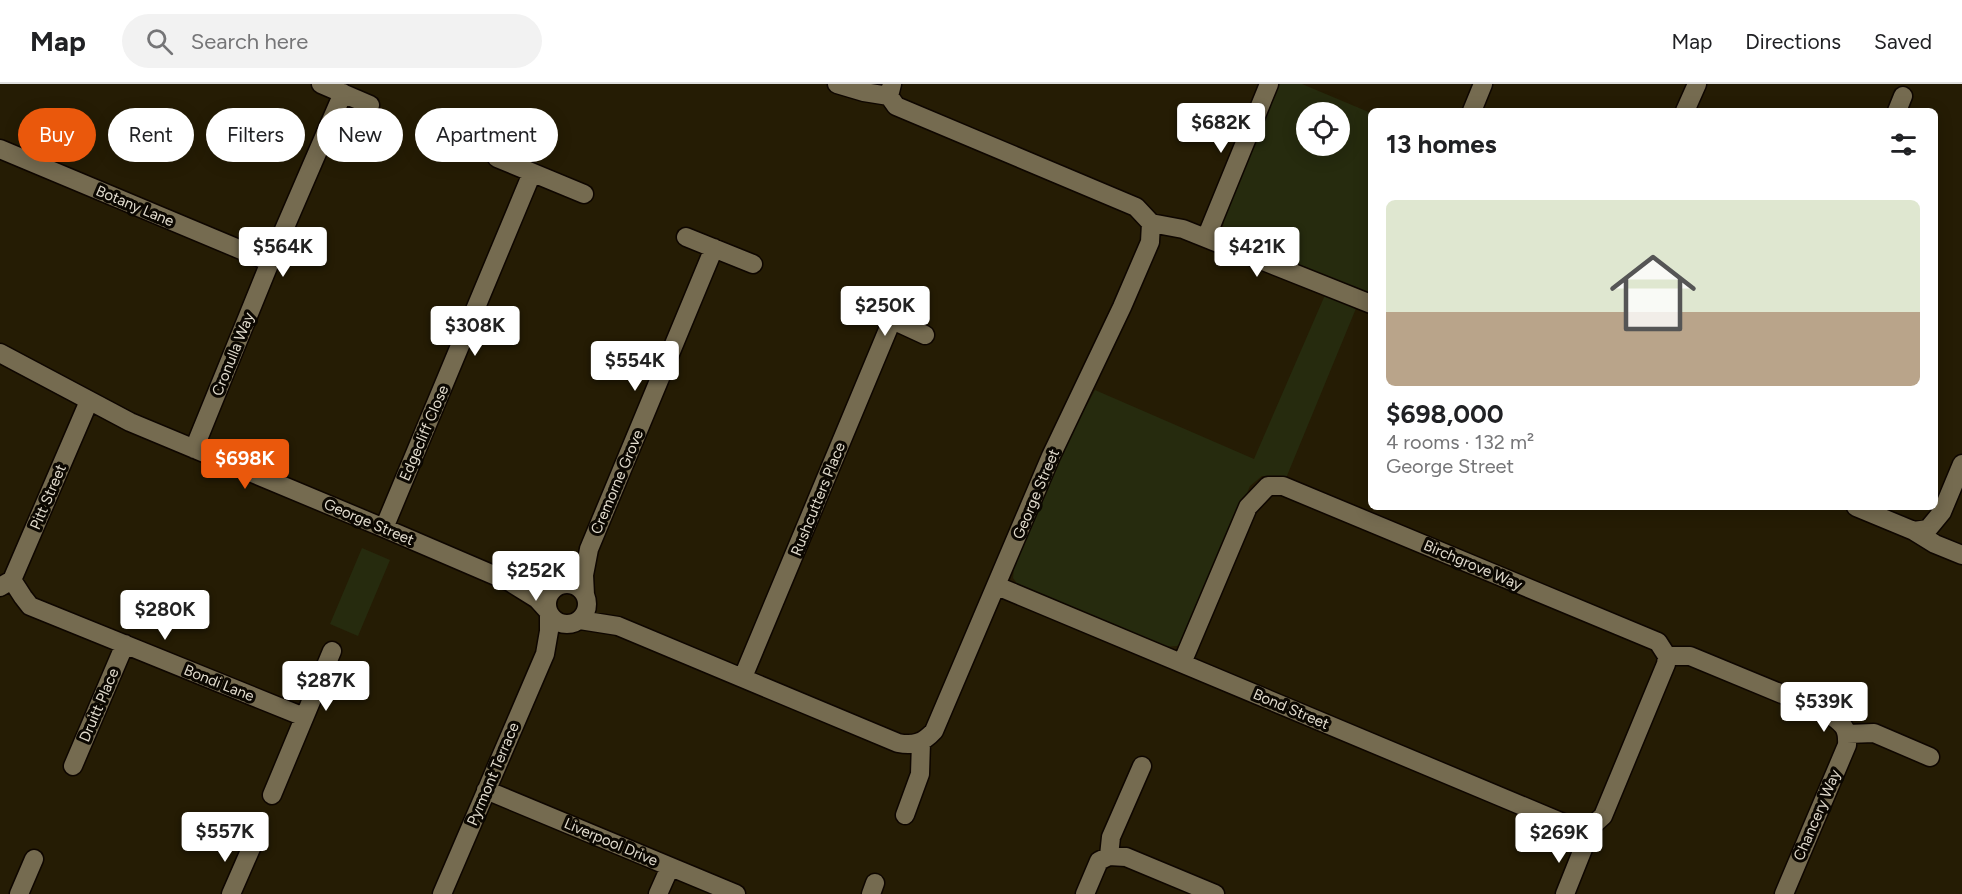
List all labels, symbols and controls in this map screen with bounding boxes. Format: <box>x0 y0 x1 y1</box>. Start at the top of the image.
search box <box>122 14 542 68</box>
text: Map <box>30 24 86 58</box>
icon: search <box>143 25 176 58</box>
text: Search here <box>191 28 308 55</box>
text: Map <box>1671 29 1712 54</box>
text: Directions <box>1745 29 1841 54</box>
text: Saved <box>1874 29 1932 54</box>
map controls <box>1296 102 1350 156</box>
button: locate <box>1296 102 1350 156</box>
pin: $682K <box>1179 103 1263 154</box>
chip: Buy <box>18 108 96 162</box>
chip: Rent <box>108 108 194 162</box>
chip: Filters <box>206 108 305 162</box>
chip: New <box>317 108 403 162</box>
chip: Apartment <box>415 108 558 162</box>
text: $682K <box>1191 110 1251 134</box>
text: 13 homes <box>1386 128 1497 160</box>
icon: filters <box>1887 128 1920 161</box>
street label: Botany Lane <box>93 181 177 231</box>
pin: $564K <box>241 227 325 278</box>
pin: $421K <box>1215 227 1299 278</box>
text: $564K <box>253 234 313 258</box>
text: $421K <box>1228 234 1286 258</box>
icon: home <box>1599 239 1707 347</box>
pin: $250K <box>843 286 927 337</box>
text: $250K <box>855 293 915 317</box>
pin: $308K <box>433 306 517 357</box>
street label: Cronulla Way <box>208 310 258 398</box>
text: $308K <box>445 313 505 337</box>
pin: $554K <box>593 341 677 392</box>
text: $554K <box>605 348 665 372</box>
street label: Edgecliff Close <box>396 382 452 484</box>
text: $698,000 <box>1386 398 1504 430</box>
street label: Cremorne Grove <box>587 427 647 537</box>
text: 4 rooms · 132 m² <box>1386 430 1534 454</box>
pin: $698K <box>203 439 287 490</box>
street label: Rushcutters Place <box>787 440 849 558</box>
text: $698K <box>215 446 275 470</box>
street label: George Street <box>1009 446 1063 542</box>
text: George Street <box>1386 454 1514 478</box>
street label: Pitt Street <box>26 461 70 532</box>
street label: George Street <box>321 495 417 549</box>
street label: Birchgrove Way <box>1421 536 1525 594</box>
pin: $252K <box>494 551 578 602</box>
text: $252K <box>506 558 566 582</box>
pin: $280K <box>123 590 207 641</box>
text: $280K <box>134 597 196 621</box>
street label: Bondi Lane <box>181 661 257 705</box>
pin: $287K <box>284 661 368 712</box>
street label: Druitt Place <box>75 665 123 745</box>
text: $287K <box>296 668 356 692</box>
pin: $539K <box>1782 682 1866 733</box>
street label: Bond Street <box>1250 685 1332 733</box>
text: $539K <box>1795 689 1853 713</box>
street label: Pyrmont Terrace <box>463 720 523 828</box>
street label: Chancery Way <box>1790 767 1844 863</box>
pin: $557K <box>183 812 267 863</box>
pin: $269K <box>1517 813 1601 864</box>
street label: Liverpool Drive <box>561 814 661 870</box>
text: $557K <box>196 819 254 843</box>
text: $269K <box>1529 820 1589 844</box>

